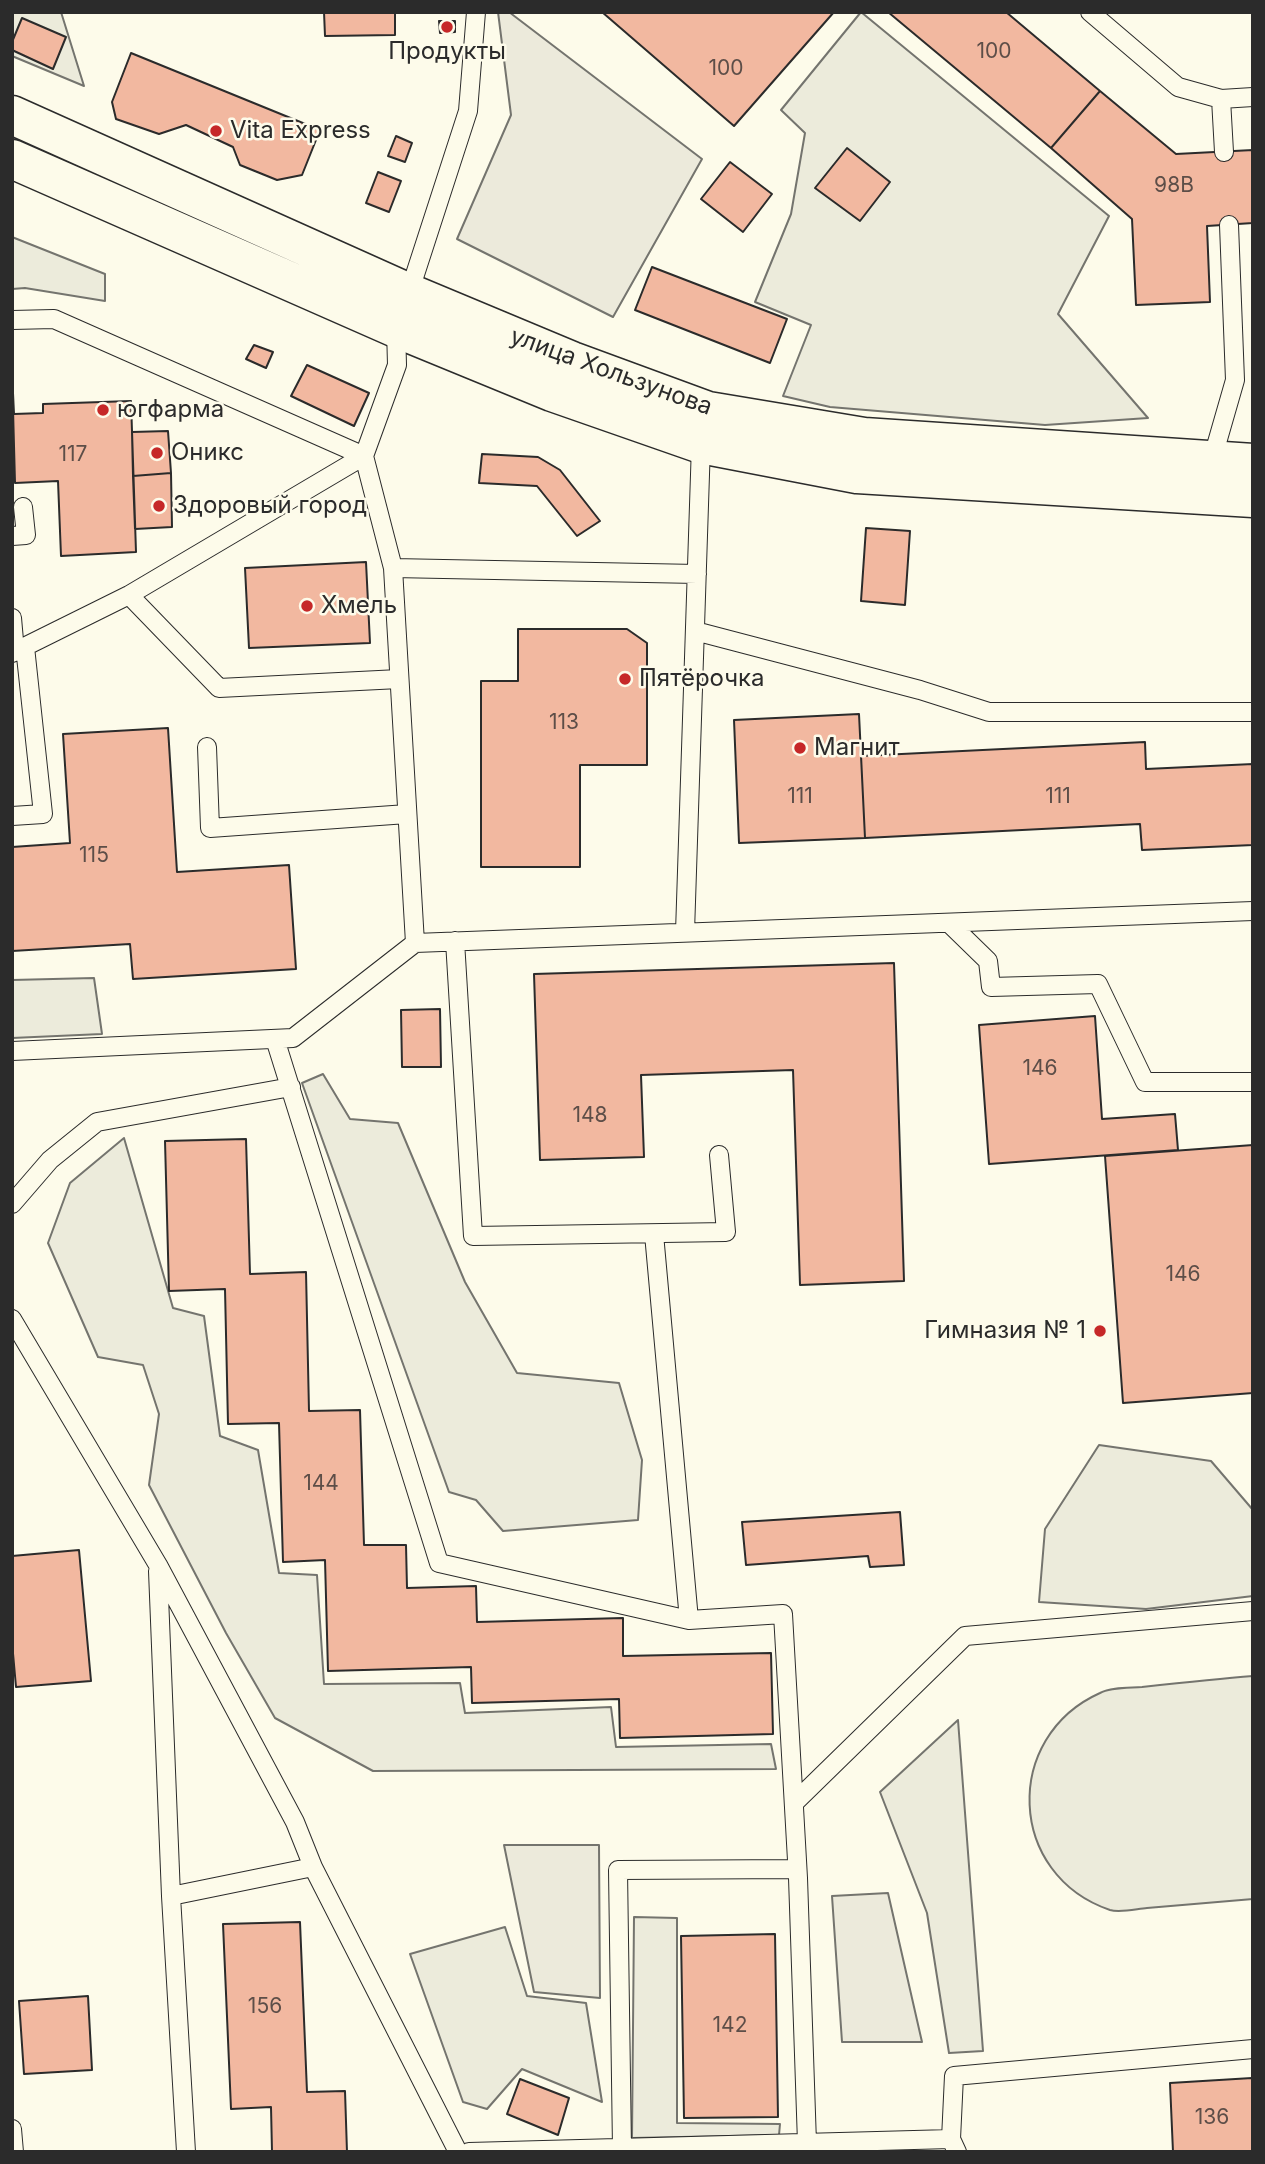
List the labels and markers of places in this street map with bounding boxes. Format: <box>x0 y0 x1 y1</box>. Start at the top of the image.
marker: Продукты <box>439 19 455 35</box>
place label: Продукты <box>388 38 506 66</box>
place label: Vita Express <box>230 117 371 145</box>
marker: Vita Express <box>208 123 224 139</box>
place label: югфарма <box>117 396 224 424</box>
marker: югфарма <box>95 402 111 418</box>
place label: Оникс <box>171 439 244 467</box>
marker: Оникс <box>149 445 165 461</box>
place label: Здоровый город <box>173 492 367 520</box>
marker: Здоровый город <box>151 498 167 514</box>
place label: Хмель <box>321 592 397 620</box>
marker: Хмель <box>299 598 315 614</box>
place label: Пятёрочка <box>639 665 765 693</box>
marker: Пятёрочка <box>617 671 633 687</box>
place label: Магнит <box>814 734 900 762</box>
marker: Магнит <box>792 740 808 756</box>
place label: Гимназия № 1 <box>924 1317 1086 1345</box>
marker: Гимназия № 1 <box>1092 1323 1108 1339</box>

